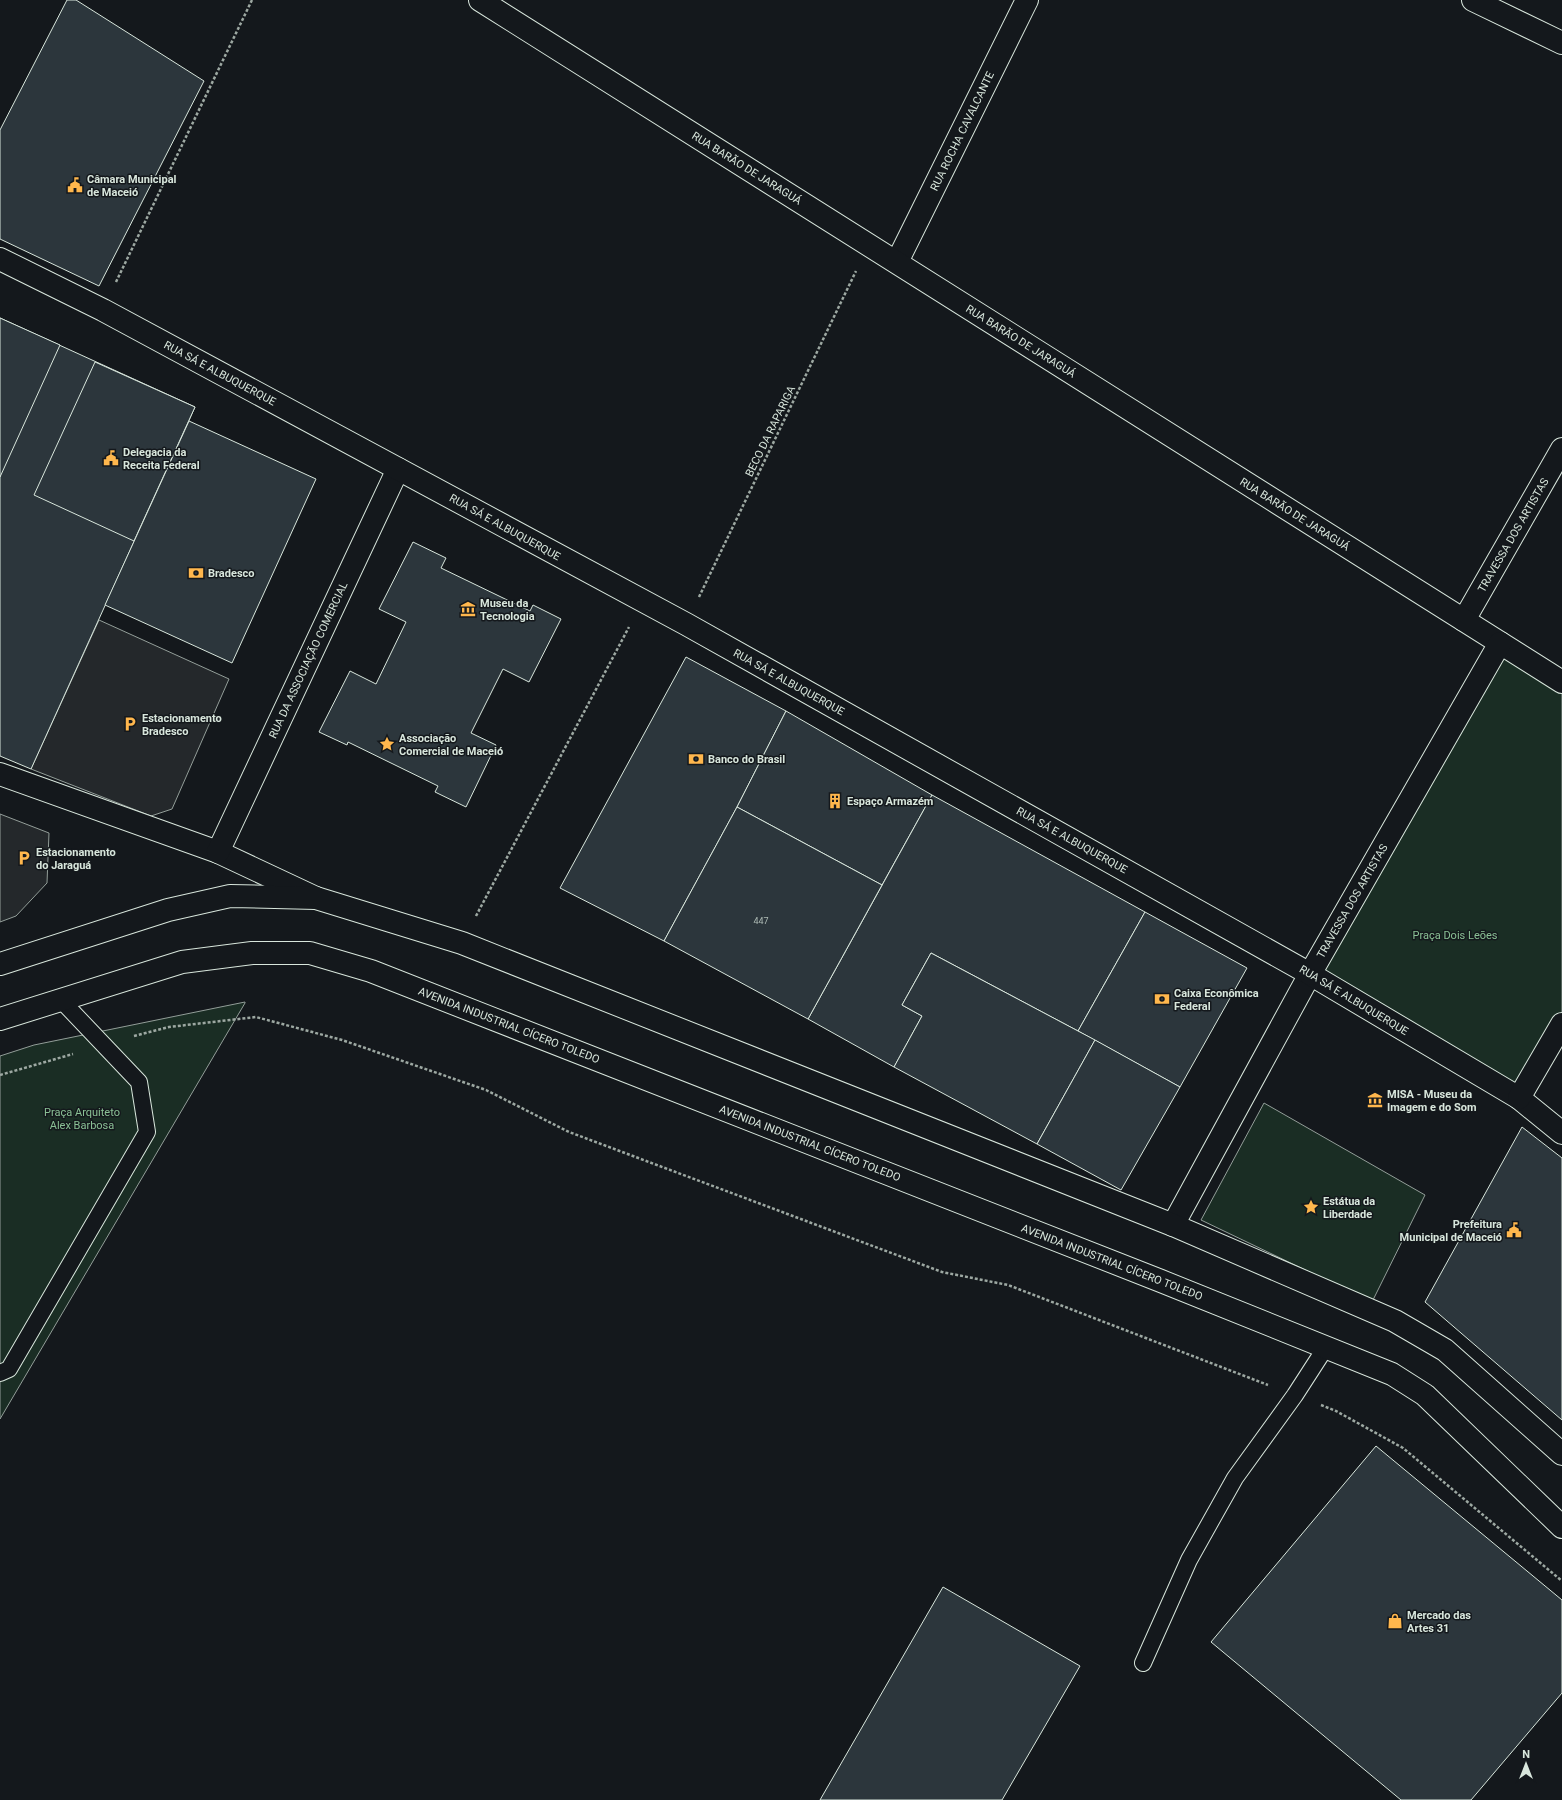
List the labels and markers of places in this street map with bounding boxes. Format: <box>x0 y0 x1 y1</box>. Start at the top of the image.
place label: Câmara Municipal de Maceió <box>87 173 177 199</box>
public building icon: Câmara Municipal de Maceió <box>66 176 84 194</box>
place label: Delegacia da Receita Federal <box>123 446 200 472</box>
public building icon: Delegacia da Receita Federal <box>102 449 120 467</box>
bank icon: Bradesco <box>187 564 205 582</box>
place label: Bradesco <box>208 567 254 580</box>
place label: Museu da Tecnologia <box>480 597 535 623</box>
museum icon: Museu da Tecnologia <box>459 600 477 618</box>
place label: Estacionamento Bradesco <box>142 712 222 738</box>
parking icon: Estacionamento Bradesco <box>121 715 139 733</box>
place label: Associação Comercial de Maceió <box>399 732 503 758</box>
place icon: Associação Comercial de Maceió <box>378 735 396 753</box>
bank icon: Banco do Brasil <box>687 750 705 768</box>
place label: Banco do Brasil <box>708 753 785 766</box>
building icon: Espaço Armazém <box>826 792 844 810</box>
place label: Espaço Armazém <box>847 795 933 808</box>
place label: Estacionamento do Jaraguá <box>36 846 116 872</box>
parking icon: Estacionamento do Jaraguá <box>15 849 33 867</box>
place label: Caixa Econômica Federal <box>1174 987 1259 1013</box>
bank icon: Caixa Econômica Federal <box>1153 990 1171 1008</box>
place label: MISA - Museu da Imagem e do Som <box>1387 1088 1476 1114</box>
museum icon: MISA - Museu da Imagem e do Som <box>1366 1091 1384 1109</box>
place label: Estátua da Liberdade <box>1323 1195 1375 1221</box>
place icon: Estátua da Liberdade <box>1302 1198 1320 1216</box>
place label: Prefeitura Municipal de Maceió <box>1400 1218 1502 1244</box>
public building icon: Prefeitura Municipal de Maceió <box>1505 1221 1523 1239</box>
place label: Mercado das Artes 31 <box>1407 1609 1471 1635</box>
shop icon: Mercado das Artes 31 <box>1386 1612 1404 1630</box>

